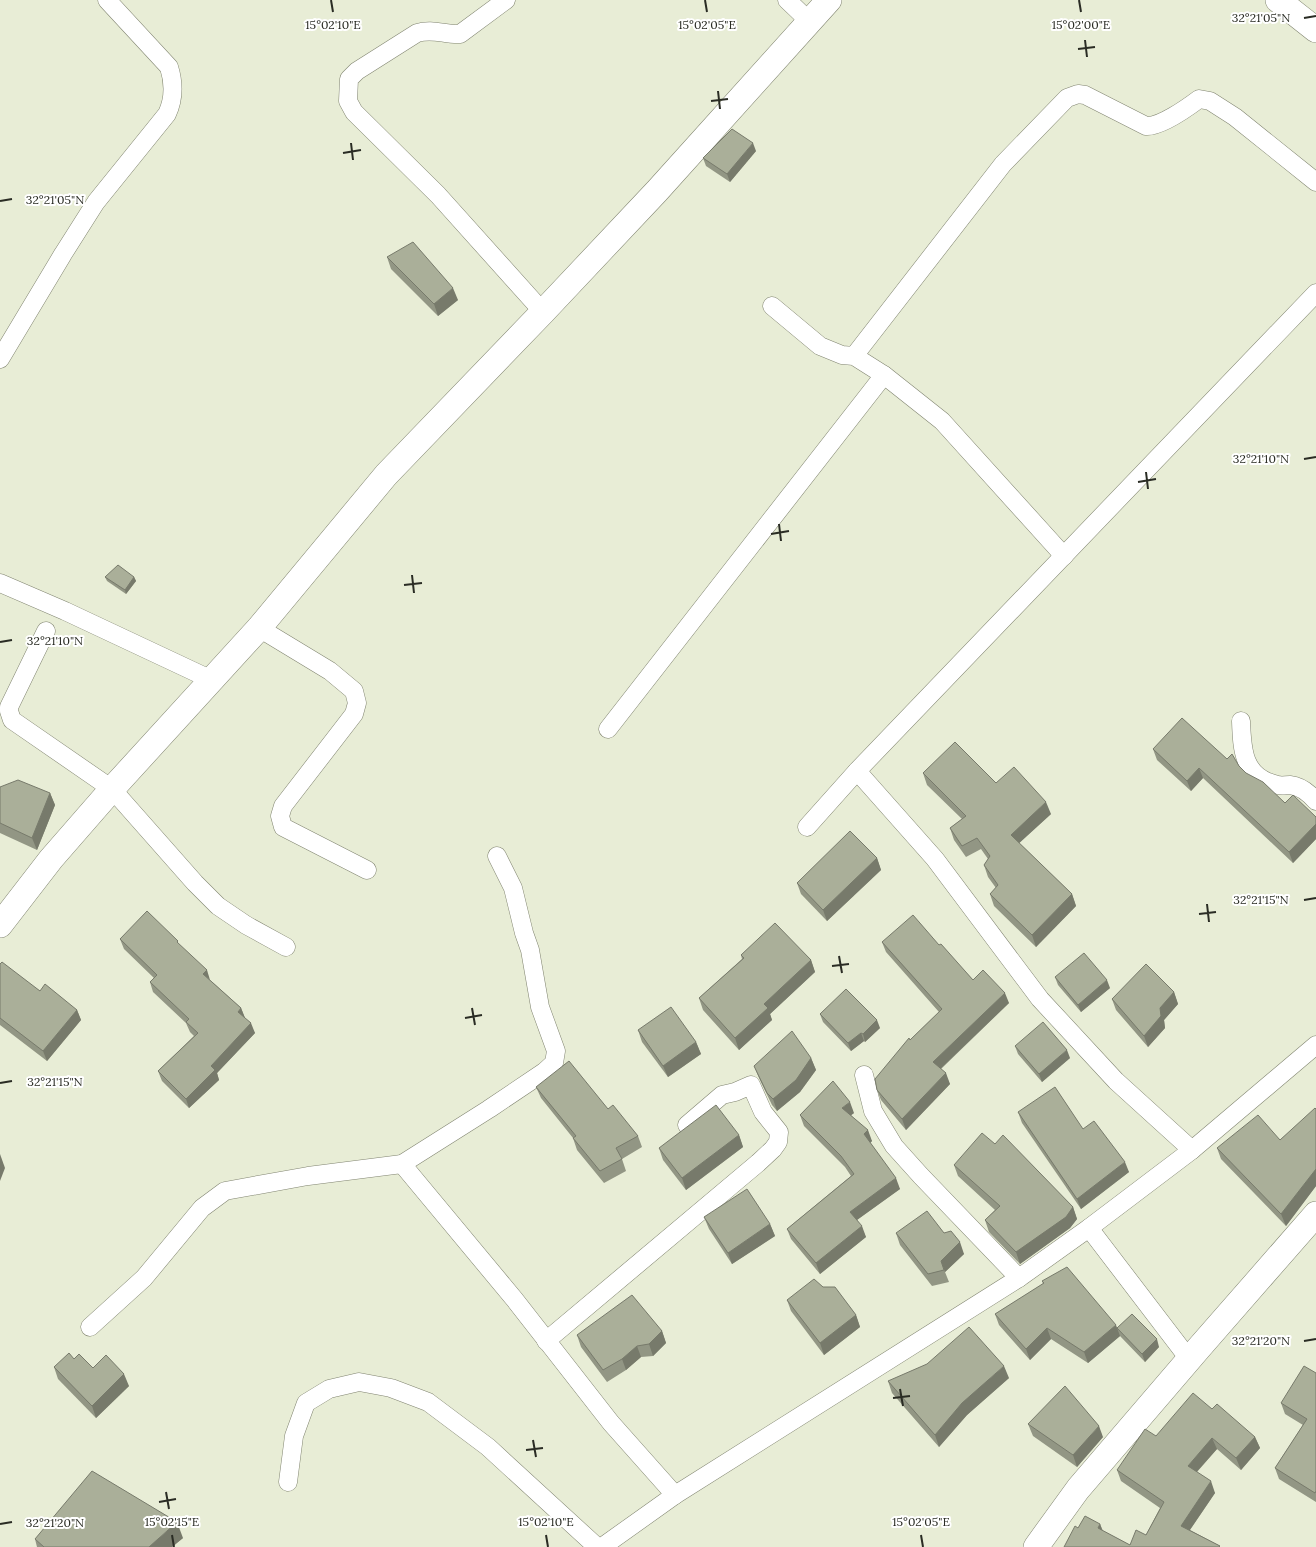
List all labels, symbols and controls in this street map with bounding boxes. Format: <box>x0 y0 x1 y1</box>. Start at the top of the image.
text: 32°21'05"N <box>1232 10 1290 25</box>
text: 15°02'10"E <box>305 17 361 32</box>
text: 15°02'05"E <box>678 17 736 32</box>
text: 15°02'00"E <box>1052 17 1110 32</box>
text: 32°21'05"N <box>26 192 84 207</box>
text: 32°21'10"N <box>1233 451 1289 466</box>
text: 32°21'10"N <box>27 633 83 648</box>
text: 32°21'15"N <box>1233 892 1289 907</box>
text: 32°21'15"N <box>27 1074 83 1089</box>
text: 32°21'20"N <box>1232 1333 1290 1348</box>
text: 15°02'15"E <box>145 1514 199 1529</box>
text: 15°02'10"E <box>518 1514 574 1529</box>
text: 15°02'05"E <box>892 1514 950 1529</box>
text: 32°21'20"N <box>26 1515 84 1530</box>

